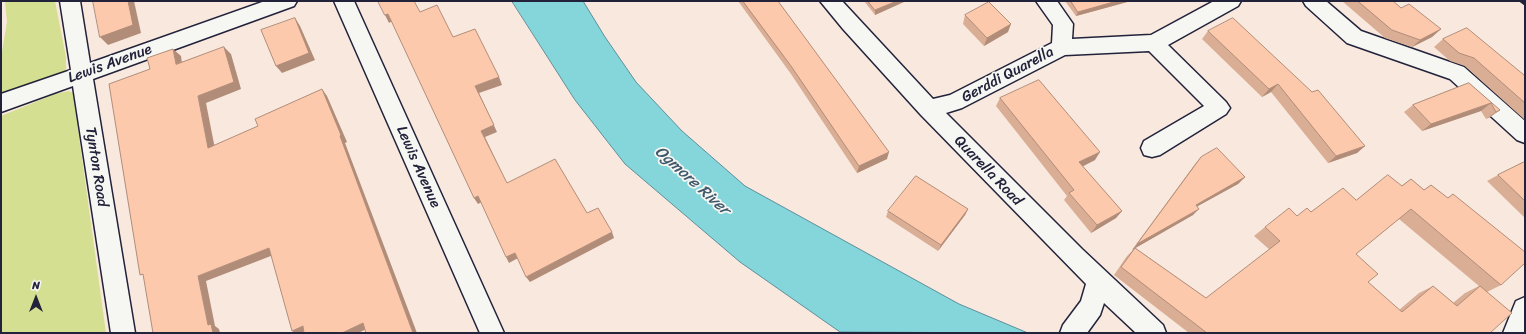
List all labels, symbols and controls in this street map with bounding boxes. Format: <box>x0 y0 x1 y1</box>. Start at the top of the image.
street label: Lewis Avenue <box>66 41 154 87</box>
street label: Gerddi Quarella <box>959 43 1057 107</box>
street label: Lewis Avenue <box>392 123 444 211</box>
street label: Tynton Road <box>81 126 111 208</box>
street label: Quarella Road <box>950 132 1026 210</box>
water label: Ogmore River <box>651 142 733 220</box>
text: N <box>32 276 40 295</box>
north arrow <box>16 278 56 318</box>

